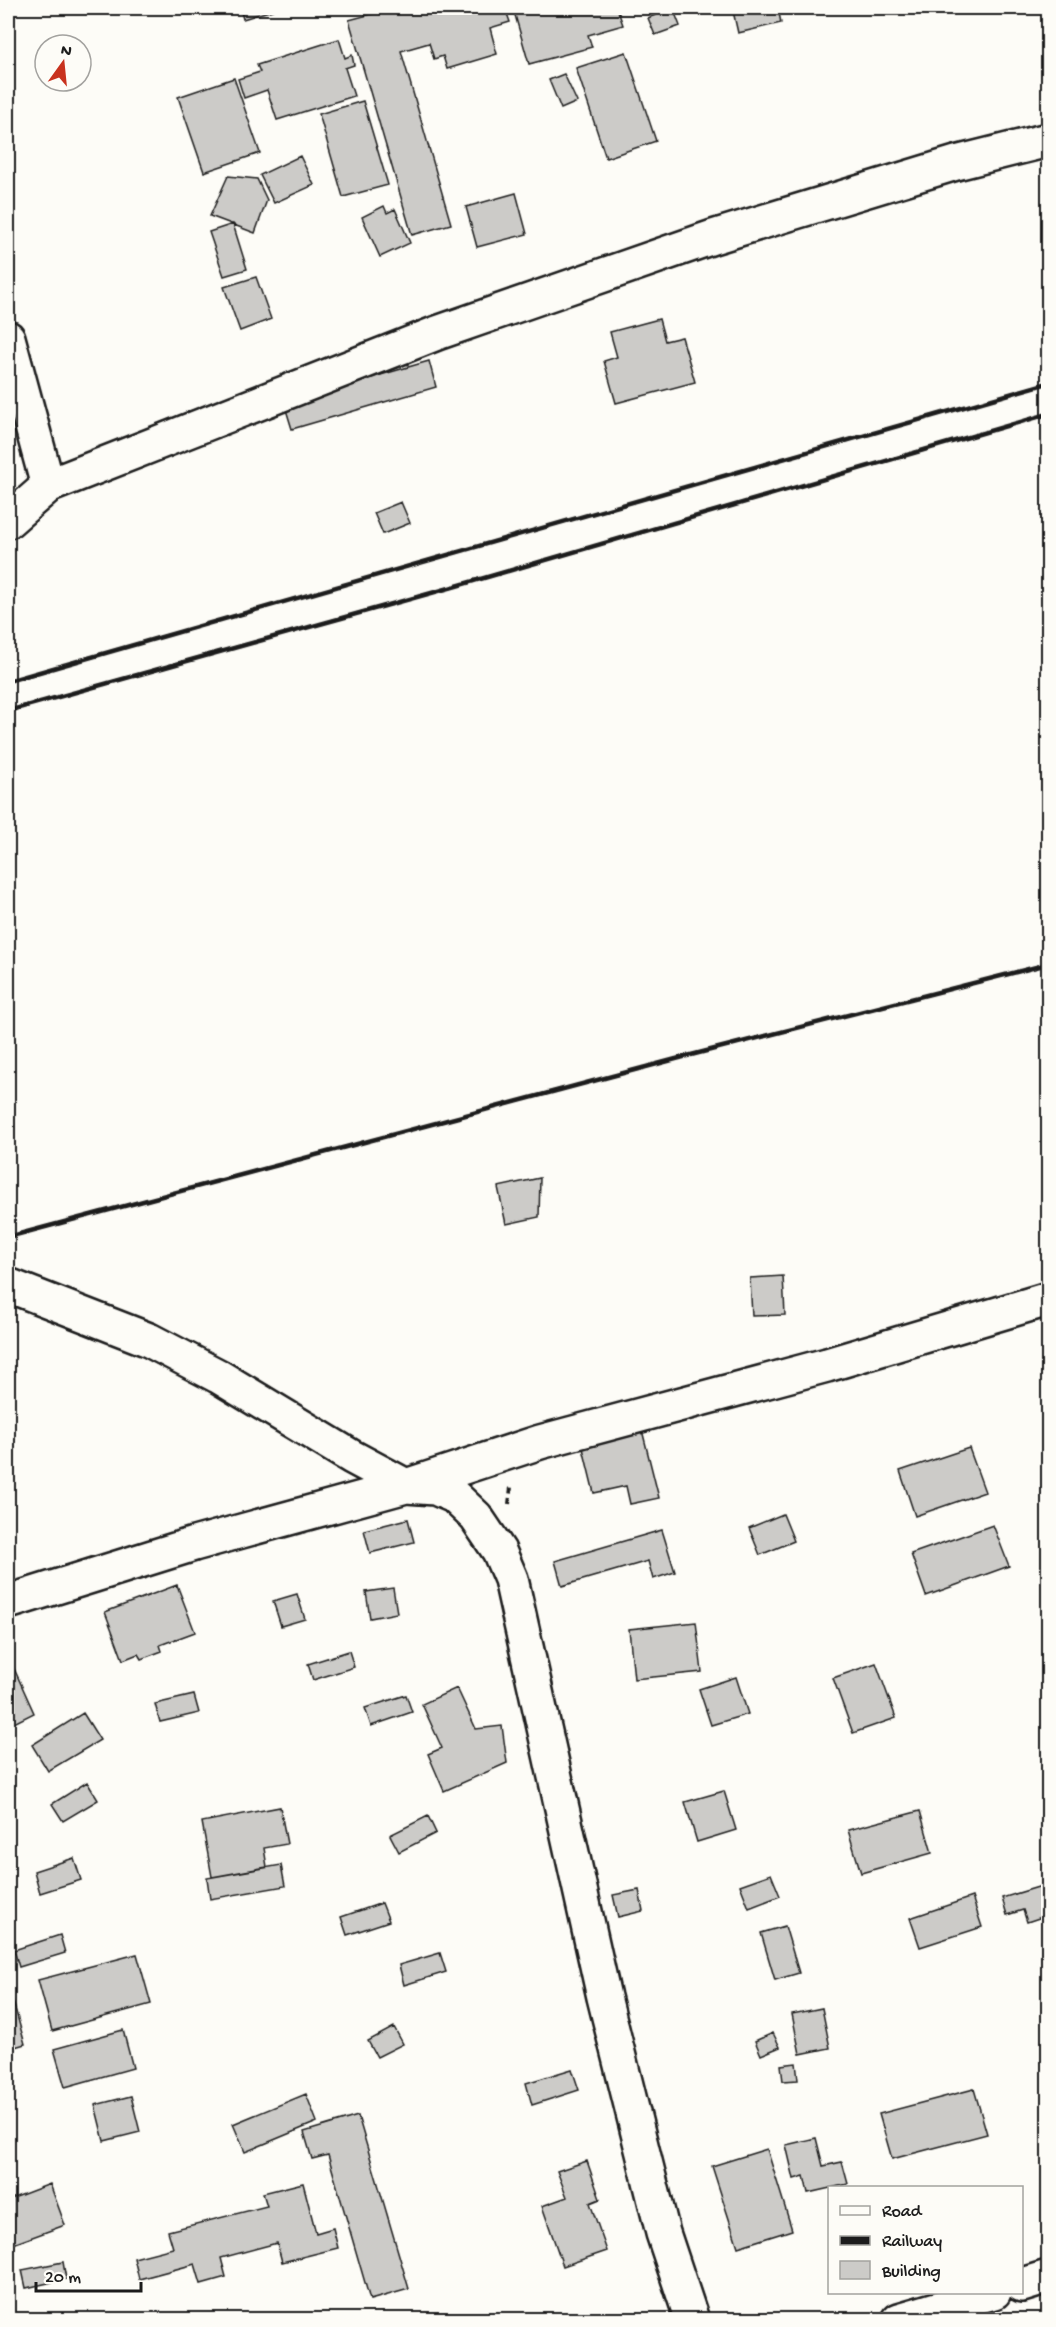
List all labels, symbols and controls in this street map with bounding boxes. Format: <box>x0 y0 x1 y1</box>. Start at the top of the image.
north arrow <box>33 33 93 93</box>
text: N <box>58 41 74 63</box>
legend <box>828 2186 1023 2294</box>
text: Road <box>882 2202 923 2223</box>
text: Railway <box>882 2232 942 2253</box>
scale bar <box>36 2255 141 2293</box>
text: Building <box>881 2262 941 2283</box>
text: 20 m <box>45 2268 81 2289</box>

